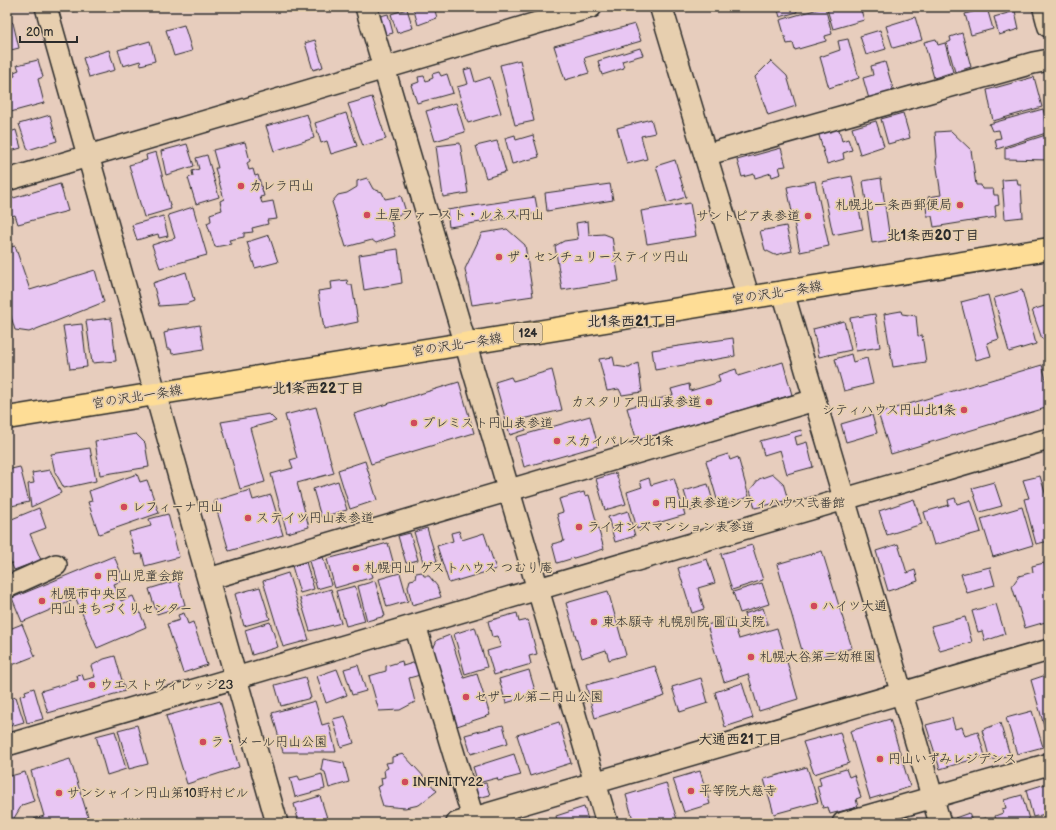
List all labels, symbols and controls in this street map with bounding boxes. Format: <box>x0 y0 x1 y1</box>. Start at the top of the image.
scale bar <box>20 18 77 44</box>
text: 20 m <box>26 25 53 40</box>
place label: カレラ円山 <box>249 178 314 194</box>
marker: カレラ円山 <box>236 181 246 191</box>
place label: 札幌北一条西郵便局 <box>835 197 952 213</box>
marker: 札幌北一条西郵便局 <box>955 200 965 210</box>
place label: 土屋ファースト・ルネス円山 <box>375 207 544 223</box>
place label: サントピア表参道 <box>696 208 800 224</box>
marker: 土屋ファースト・ルネス円山 <box>362 210 372 220</box>
marker: サントピア表参道 <box>803 211 813 221</box>
district label: 北1条西20丁目 <box>887 227 979 244</box>
place label: ザ・センチュリーステイツ円山 <box>507 249 689 265</box>
marker: ザ・センチュリーステイツ円山 <box>494 252 504 262</box>
street label: 宮の沢北一条線 <box>731 278 824 308</box>
district label: 北1条西21丁目 <box>587 313 677 330</box>
road number: 124 <box>514 323 542 343</box>
street label: 宮の沢北一条線 <box>411 330 504 360</box>
district label: 北1条西22丁目 <box>272 380 364 397</box>
street label: 宮の沢北一条線 <box>91 382 184 412</box>
place label: カスタリア円山表参道 <box>571 394 701 410</box>
marker: カスタリア円山表参道 <box>704 397 714 407</box>
place label: シティハウス円山北1条 <box>822 402 956 418</box>
marker: シティハウス円山北1条 <box>959 405 969 415</box>
place label: プレミスト円山表参道 <box>422 415 553 431</box>
marker: プレミスト円山表参道 <box>409 418 419 428</box>
place label: スカイパレス北1条 <box>565 433 674 449</box>
marker: スカイパレス北1条 <box>552 436 562 446</box>
place label: 円山表参道シティハウス弐番館 <box>664 495 845 511</box>
marker: 円山表参道シティハウス弐番館 <box>651 498 661 508</box>
place label: レフィーナ円山 <box>132 499 223 515</box>
marker: レフィーナ円山 <box>119 502 129 512</box>
place label: ステイツ円山表参道 <box>256 510 374 526</box>
marker: ステイツ円山表参道 <box>243 513 253 523</box>
place label: ライオンズマンション表参道 <box>587 519 754 535</box>
marker: ライオンズマンション表参道 <box>574 522 584 532</box>
place label: 札幌円山 ゲストハウス つむり庵 <box>364 560 553 576</box>
marker: 札幌円山 ゲストハウス つむり庵 <box>351 563 361 573</box>
place label: 円山児童会館 <box>106 568 184 584</box>
marker: 円山児童会館 <box>93 571 103 581</box>
place label: 札幌市中央区 円山まちづくりセンター <box>50 586 192 617</box>
marker: 札幌市中央区 円山まちづくりセンター <box>37 596 47 606</box>
place label: ハイツ大通 <box>822 598 887 614</box>
marker: ハイツ大通 <box>809 601 819 611</box>
place label: 東本願寺 札幌別院 圓山支院 <box>602 614 765 630</box>
marker: 東本願寺 札幌別院 圓山支院 <box>589 617 599 627</box>
place label: 札幌大谷第二幼稚園 <box>759 649 876 665</box>
marker: 札幌大谷第二幼稚園 <box>746 652 756 662</box>
place label: ウエストヴィレッジ23 <box>100 677 233 693</box>
marker: ウエストヴィレッジ23 <box>87 680 97 690</box>
place label: セザール第二円山公園 <box>474 689 603 705</box>
marker: セザール第二円山公園 <box>461 692 471 702</box>
district label: 大通西21丁目 <box>698 731 782 748</box>
place label: ラ・メール円山公園 <box>211 734 327 750</box>
marker: ラ・メール円山公園 <box>198 737 208 747</box>
place label: 円山いずみレジデンス <box>888 751 1017 767</box>
marker: 円山いずみレジデンス <box>875 754 885 764</box>
place label: INFINITY22 <box>413 774 483 790</box>
marker: INFINITY22 <box>400 777 410 787</box>
place label: 平等院大慈寺 <box>699 783 777 799</box>
place label: サンシャイン円山第10野村ビル <box>67 785 248 801</box>
marker: 平等院大慈寺 <box>686 786 696 796</box>
marker: サンシャイン円山第10野村ビル <box>54 788 64 798</box>

